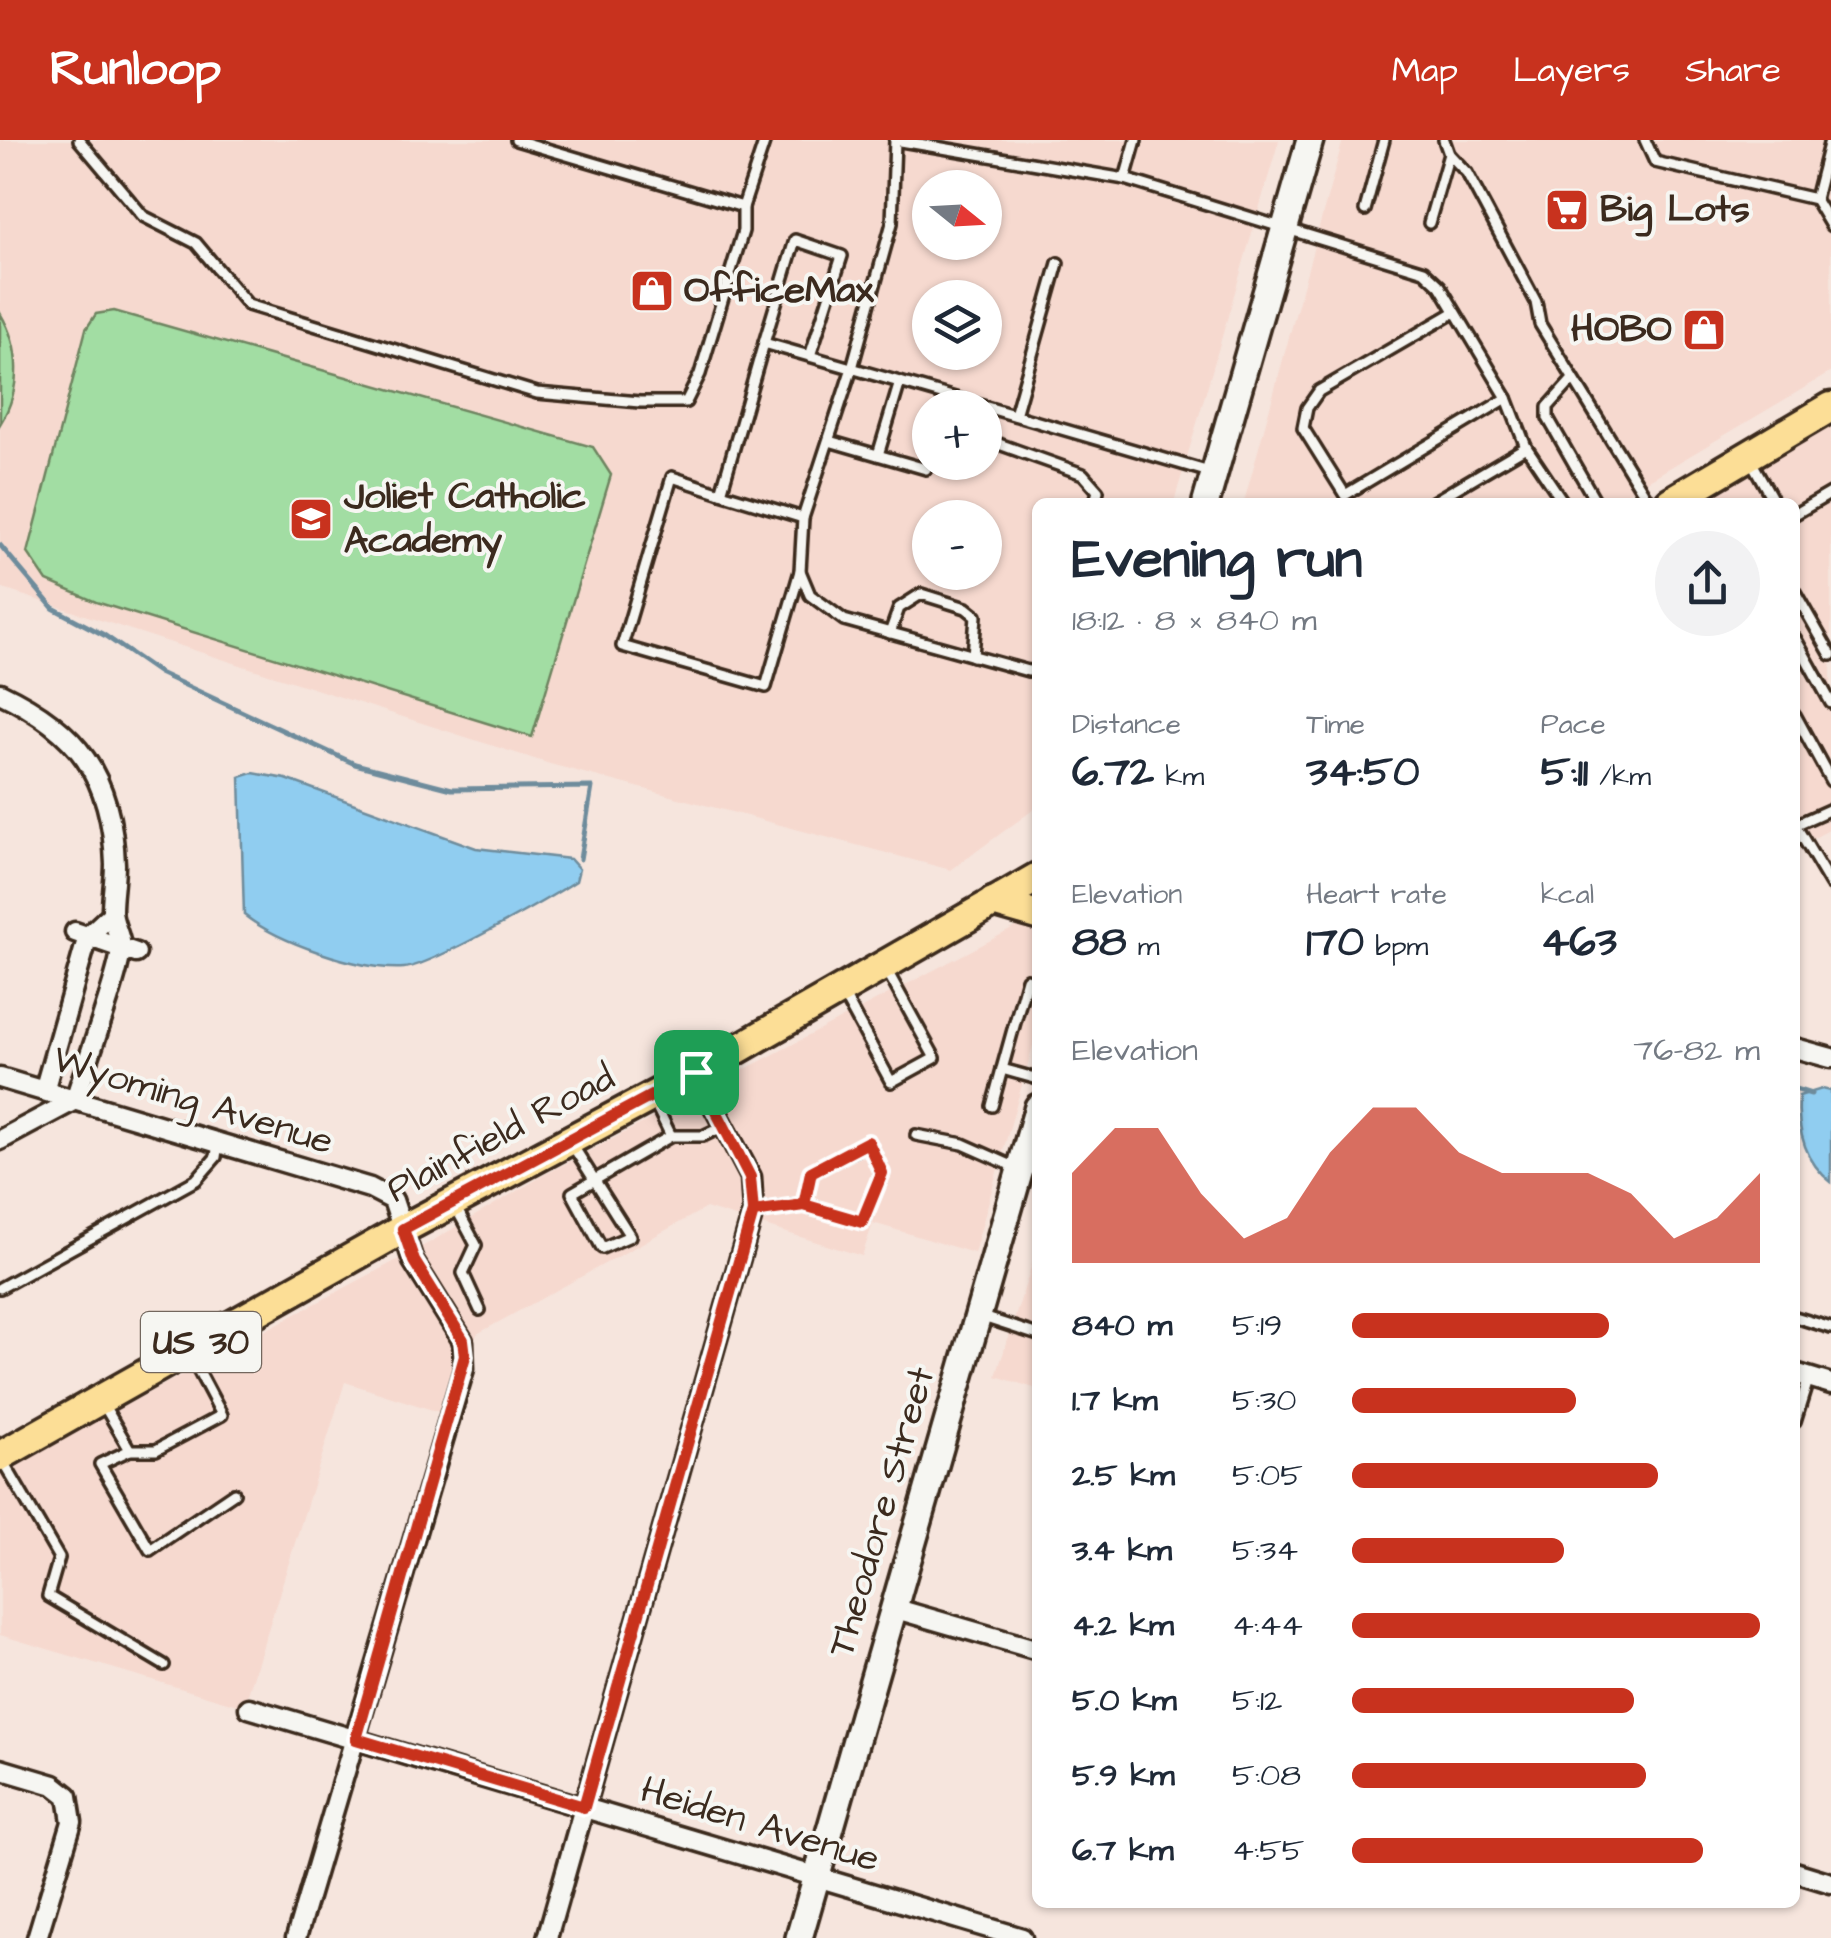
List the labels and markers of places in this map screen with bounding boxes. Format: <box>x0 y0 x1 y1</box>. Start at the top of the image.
place label: Big Lots <box>1600 184 1750 237</box>
supermarket icon: Big Lots <box>1544 187 1590 233</box>
place label: OfficeMax <box>684 265 875 317</box>
shop icon: OfficeMax <box>629 268 675 314</box>
place label: HOBO <box>1571 304 1672 356</box>
shop icon: HOBO <box>1681 307 1727 353</box>
place label: Joliet Catholic Academy <box>343 471 586 569</box>
school or university icon: Joliet Catholic Academy <box>288 496 334 542</box>
pin <box>654 1030 739 1115</box>

